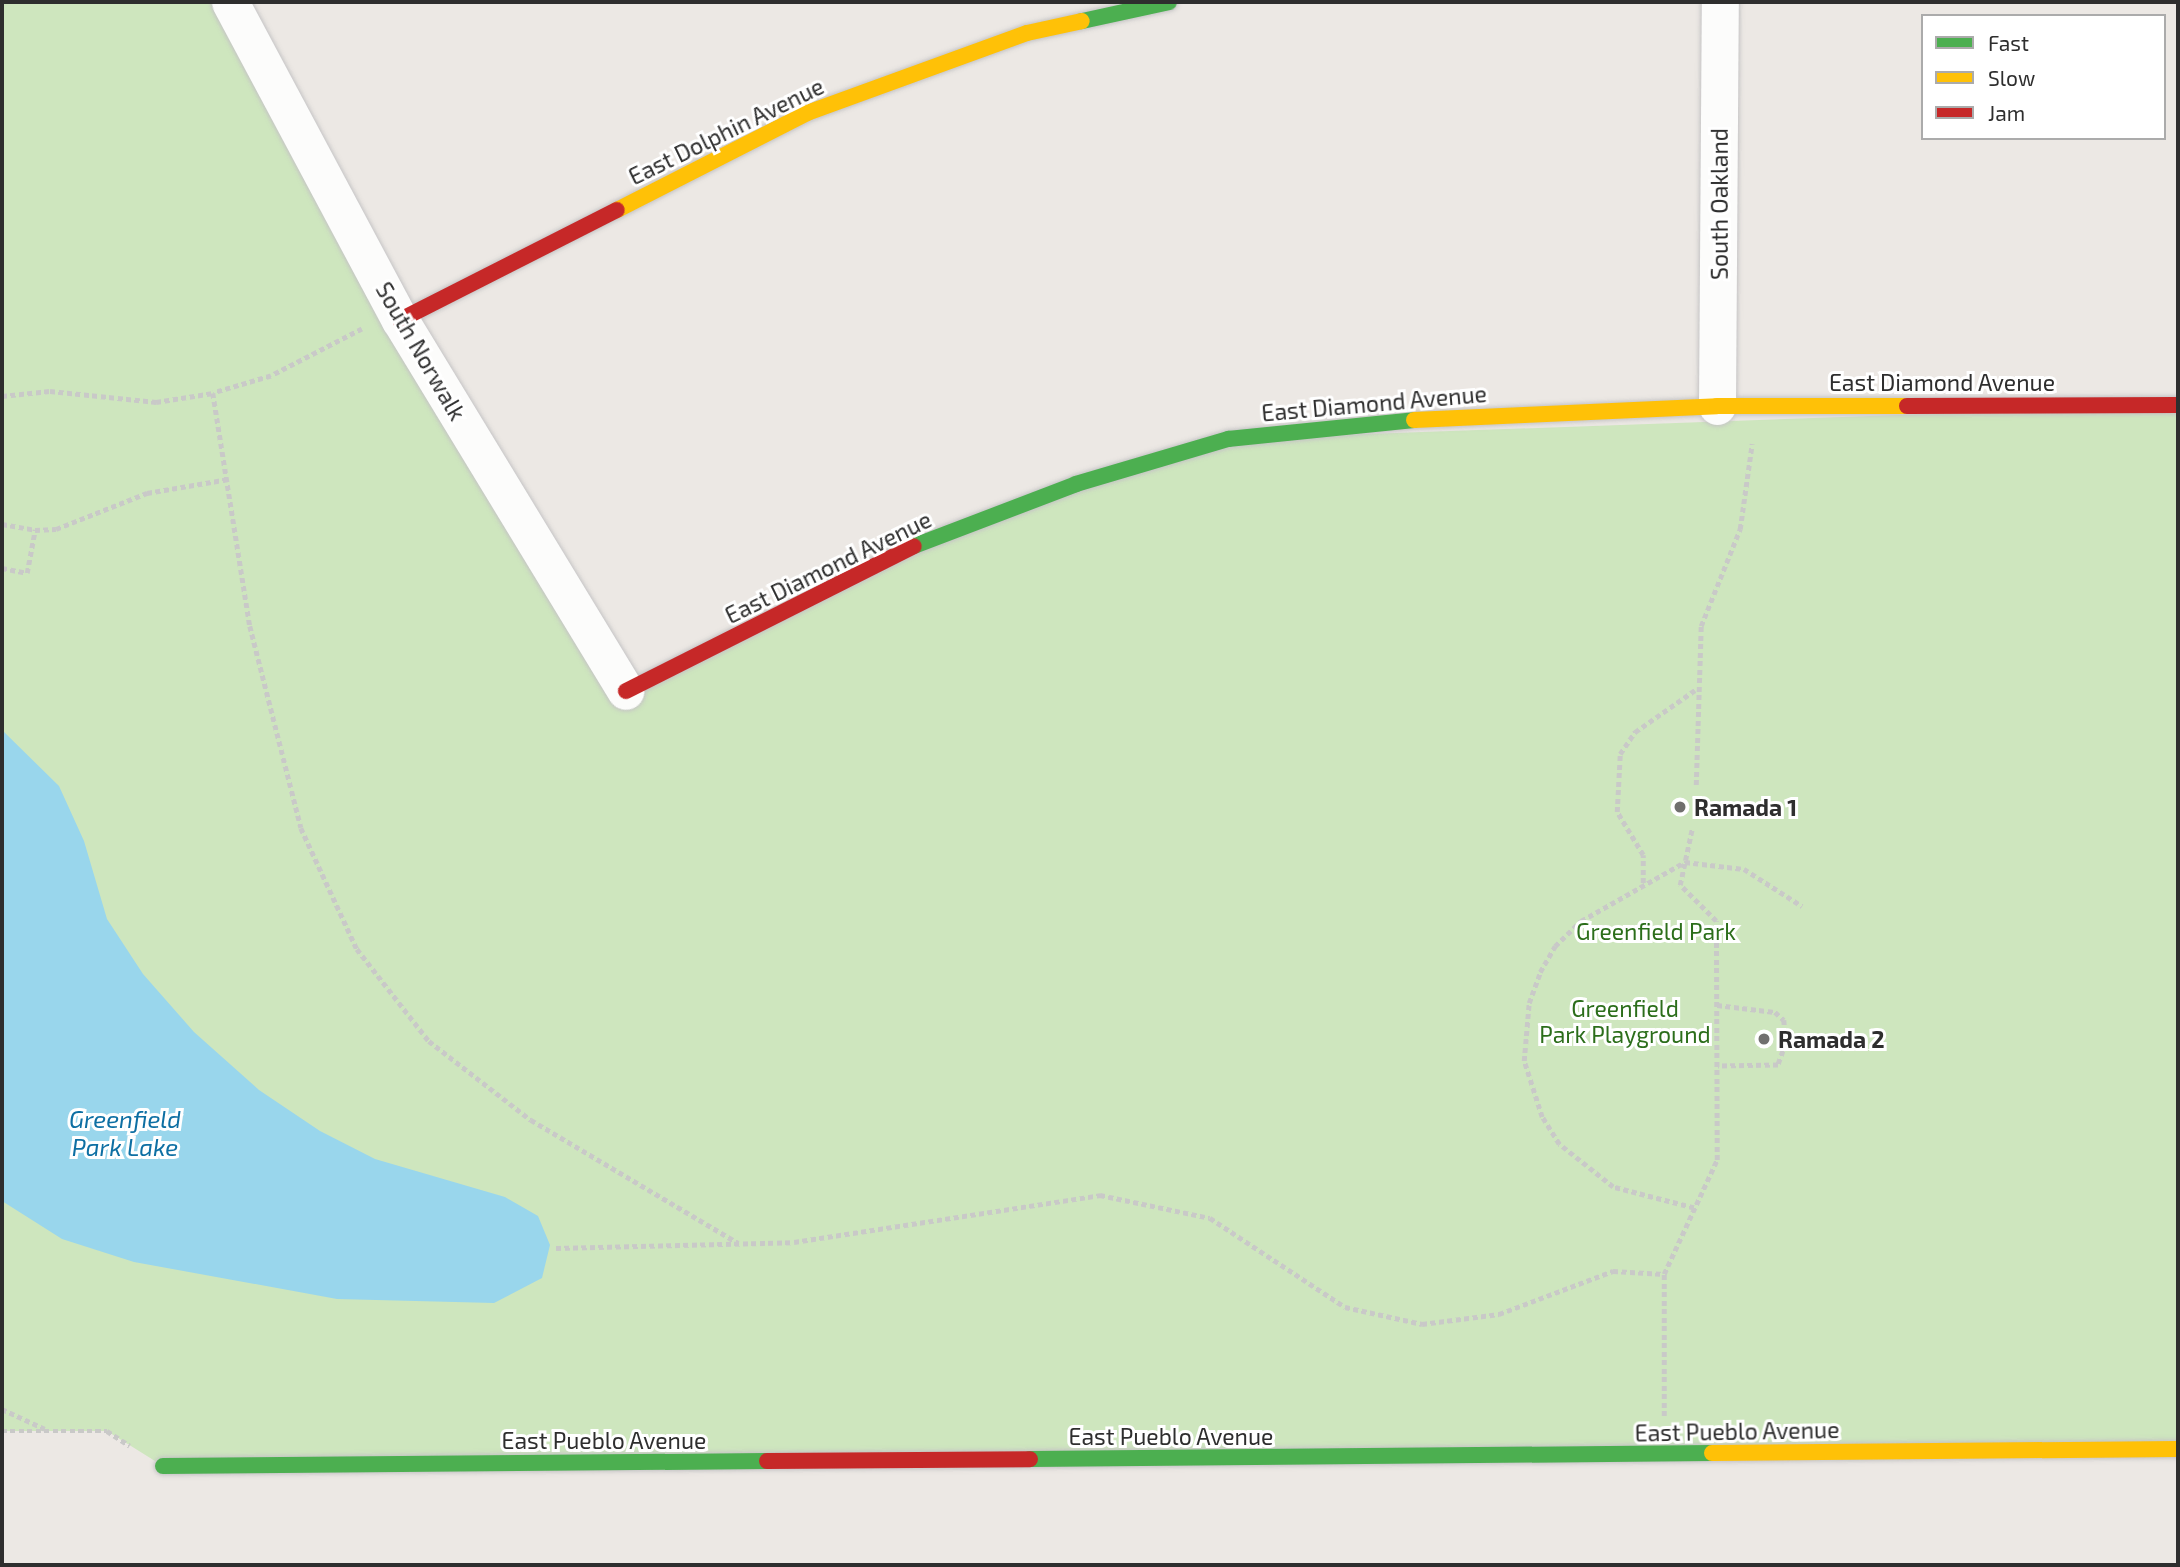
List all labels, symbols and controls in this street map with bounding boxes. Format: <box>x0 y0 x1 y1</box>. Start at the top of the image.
legend <box>1921 14 2166 140</box>
text: Fast <box>1988 30 2029 55</box>
text: Slow <box>1988 65 2035 90</box>
street label: East Dolphin Avenue <box>624 72 828 190</box>
text: Jam <box>1988 100 2025 125</box>
street label: South Oakland <box>1705 128 1733 280</box>
street label: South Norwalk <box>370 277 472 425</box>
street label: East Diamond Avenue <box>1829 368 2055 396</box>
street label: East Diamond Avenue <box>1260 379 1488 427</box>
street label: East Diamond Avenue <box>720 505 936 629</box>
place label: Ramada 1 <box>1694 793 1797 821</box>
marker: Ramada 1 <box>1672 799 1688 815</box>
park label: Greenfield Park <box>1576 917 1736 945</box>
park label: Greenfield Park Playground <box>1539 994 1711 1048</box>
place label: Ramada 2 <box>1778 1025 1885 1053</box>
marker: Ramada 2 <box>1756 1031 1772 1047</box>
water label: Greenfield Park Lake <box>69 1105 181 1161</box>
street label: East Pueblo Avenue <box>1634 1415 1840 1447</box>
street label: East Pueblo Avenue <box>1068 1422 1274 1450</box>
street label: East Pueblo Avenue <box>501 1426 707 1454</box>

